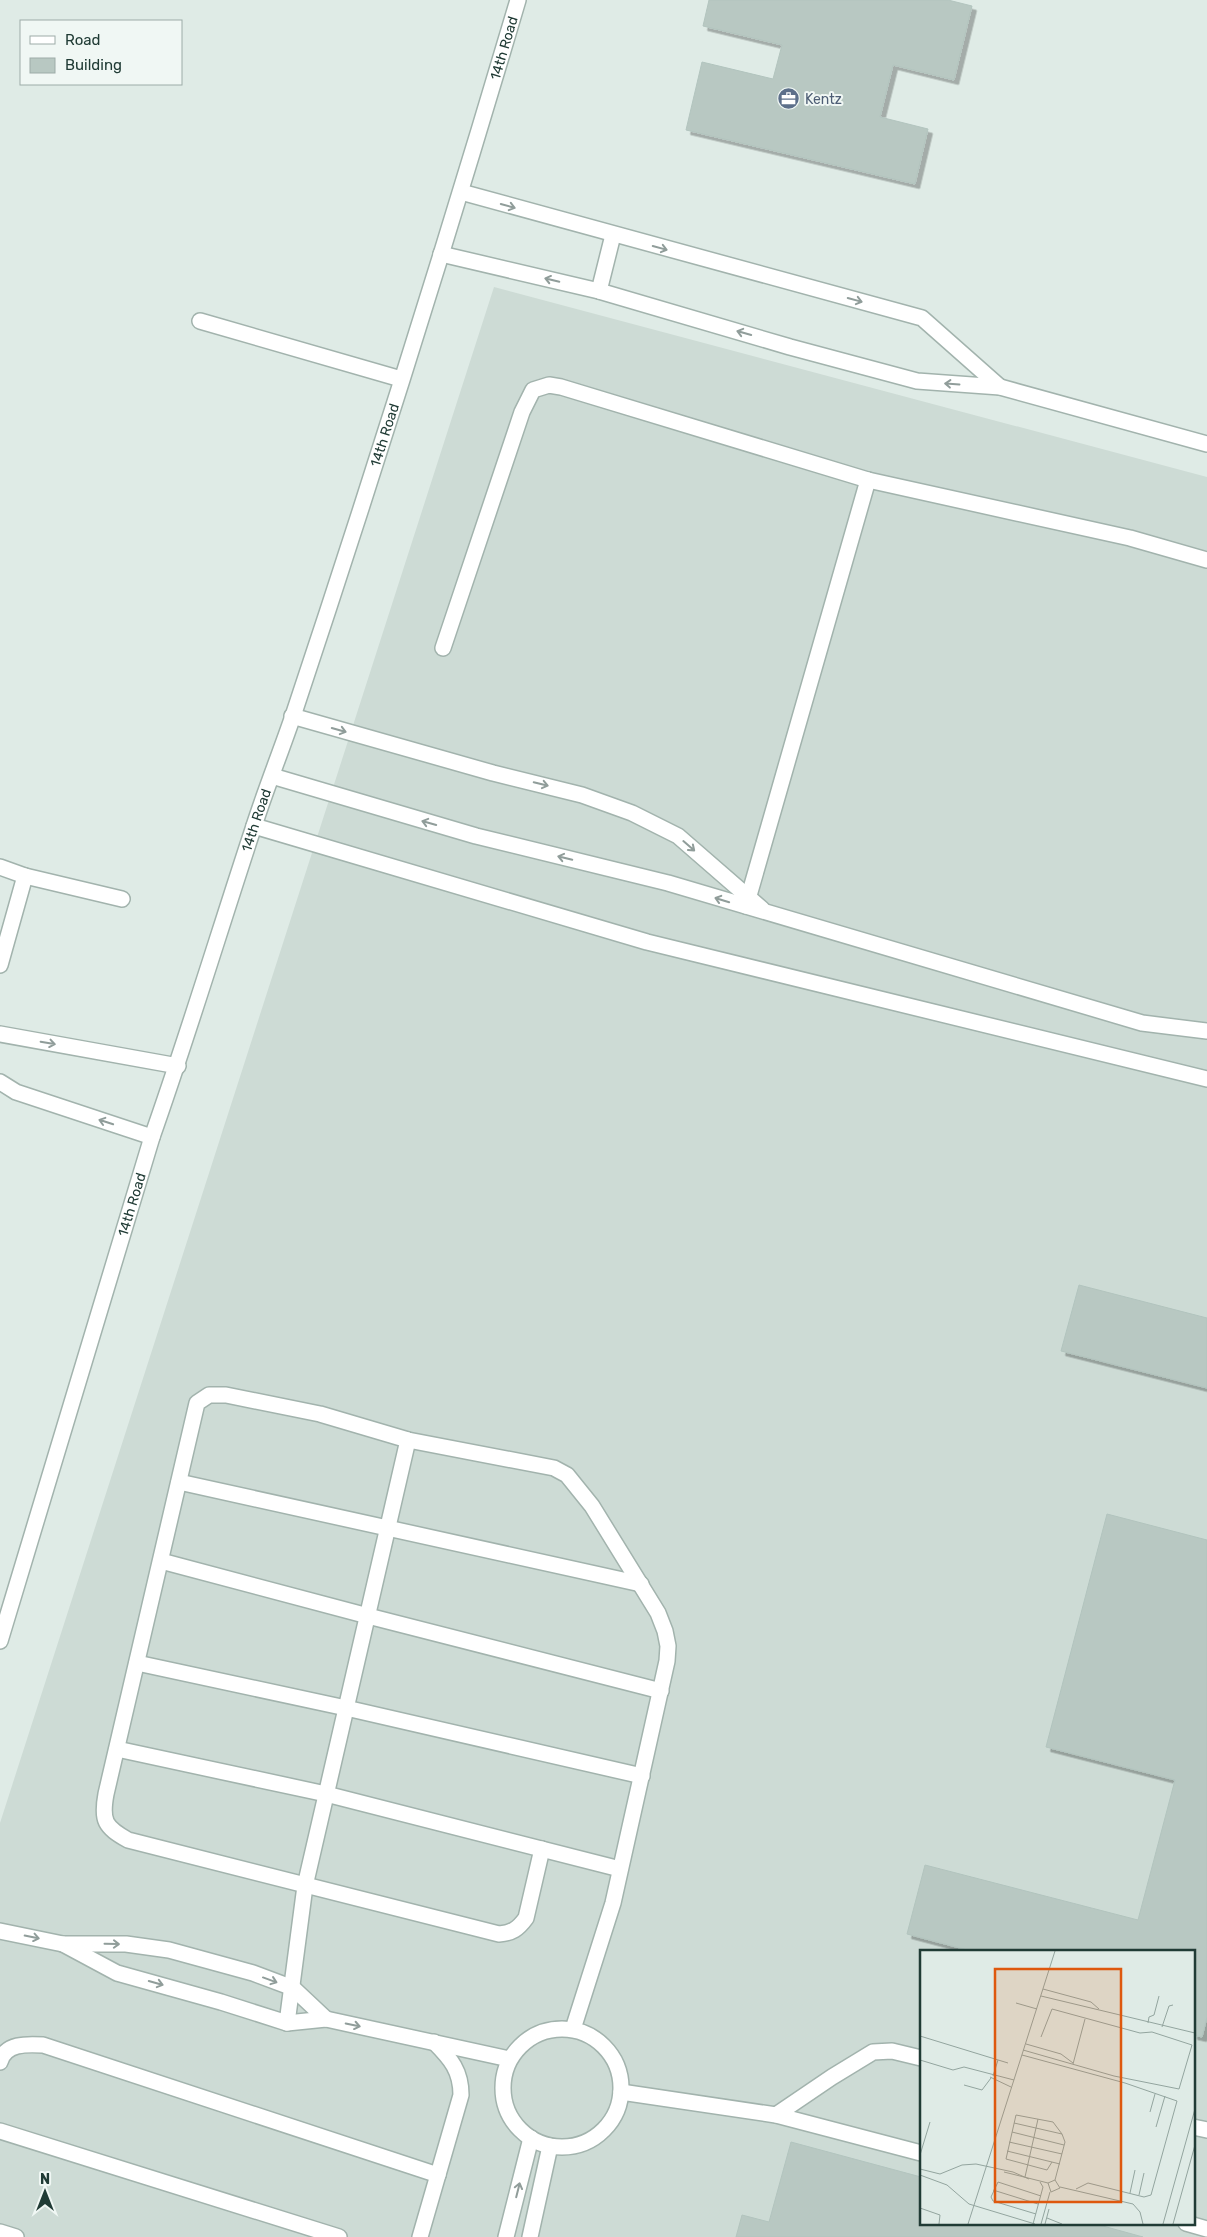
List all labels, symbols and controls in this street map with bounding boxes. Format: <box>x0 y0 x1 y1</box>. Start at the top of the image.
street label: 14th Road <box>486 14 521 82</box>
legend <box>20 20 182 85</box>
text: Road <box>65 31 101 49</box>
text: Building <box>65 56 122 74</box>
office icon: Kentz <box>777 87 801 111</box>
place label: Kentz <box>805 91 842 108</box>
one-way arrow <box>499 201 515 211</box>
one-way arrow <box>652 243 668 253</box>
one-way arrow <box>544 275 560 284</box>
one-way arrow <box>846 296 862 305</box>
one-way arrow <box>736 328 752 338</box>
one-way arrow <box>944 379 960 388</box>
street label: 14th Road <box>366 401 403 469</box>
one-way arrow <box>331 725 347 735</box>
one-way arrow <box>532 780 548 790</box>
street label: 14th Road <box>238 786 275 854</box>
one-way arrow <box>422 817 438 827</box>
one-way arrow <box>683 841 696 852</box>
one-way arrow <box>558 853 574 862</box>
one-way arrow <box>715 895 730 904</box>
one-way arrow <box>40 1038 56 1048</box>
one-way arrow <box>99 1117 114 1126</box>
street label: 14th Road <box>114 1171 149 1238</box>
one-way arrow <box>23 1933 39 1942</box>
one-way arrow <box>104 1939 120 1949</box>
inset map <box>920 1950 1194 2224</box>
one-way arrow <box>262 1976 277 1985</box>
one-way arrow <box>147 1979 163 1988</box>
one-way arrow <box>344 2021 360 2030</box>
north arrow <box>20 2167 70 2217</box>
text: N <box>40 2171 50 2188</box>
one-way arrow <box>514 2182 523 2198</box>

